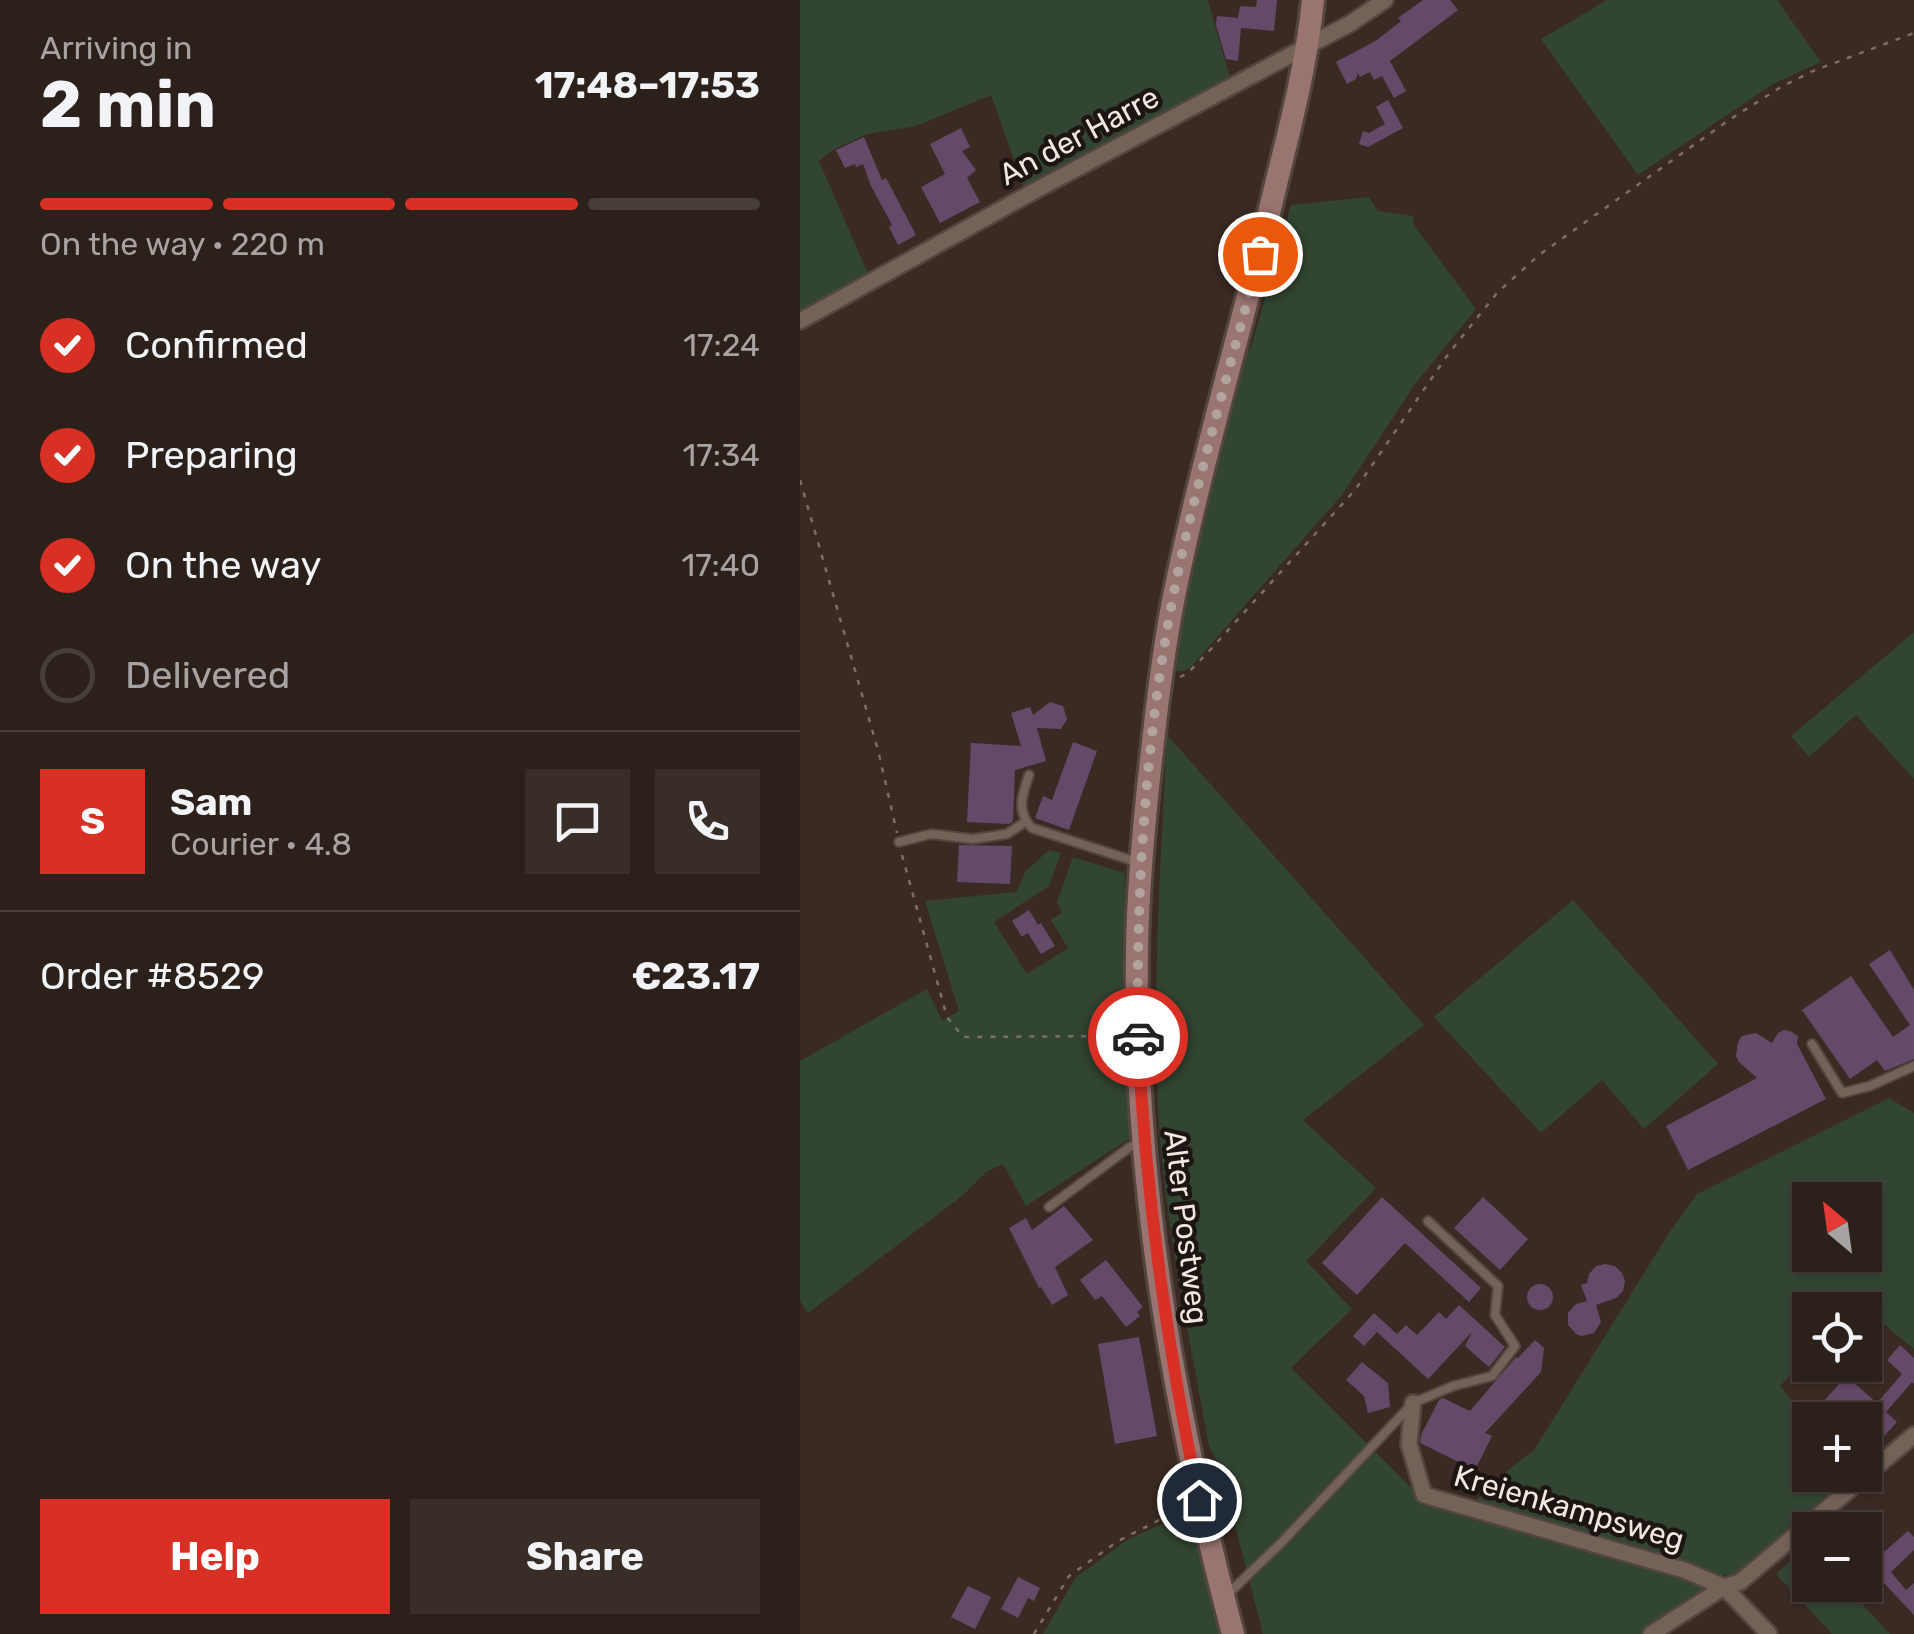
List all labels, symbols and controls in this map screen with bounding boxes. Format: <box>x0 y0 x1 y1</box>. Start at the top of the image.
text: Arriving in <box>40 29 192 67</box>
text: 17:48–17:53 <box>535 62 760 108</box>
text: 2 min <box>40 66 216 143</box>
street label: An der Harre <box>993 79 1165 193</box>
pin <box>1218 212 1303 297</box>
text: On the way · 220 m <box>40 225 325 263</box>
icon: bag <box>1233 227 1288 282</box>
icon: check <box>40 318 95 373</box>
text: Confirmed <box>125 322 308 368</box>
text: 17:24 <box>683 326 760 364</box>
icon: check <box>40 428 95 483</box>
text: Preparing <box>125 432 298 478</box>
text: 17:34 <box>683 436 760 474</box>
icon: check <box>40 538 95 593</box>
text: On the way <box>125 542 321 588</box>
text: 17:40 <box>682 546 760 584</box>
text: Delivered <box>125 652 290 698</box>
button: chat <box>525 769 630 874</box>
button: phone <box>655 769 760 874</box>
text: Sam <box>170 779 252 825</box>
text: S <box>80 798 105 844</box>
text: Courier · 4.8 <box>170 825 352 863</box>
text: Order #8529 <box>40 953 265 999</box>
text: €23.17 <box>631 953 760 999</box>
courier <box>1088 987 1188 1087</box>
icon: car <box>1111 1010 1166 1065</box>
street label: Alter Postweg <box>1156 1128 1216 1326</box>
north arrow <box>1792 1182 1882 1272</box>
map controls <box>1792 1182 1882 1602</box>
button: locate <box>1792 1292 1882 1382</box>
button: + <box>1792 1402 1882 1492</box>
pin <box>1157 1458 1242 1543</box>
street label: Kreienkampsweg <box>1450 1458 1688 1558</box>
icon: home <box>1172 1473 1227 1528</box>
button: Help <box>40 1499 390 1614</box>
button: Share <box>410 1499 760 1614</box>
button: − <box>1792 1512 1882 1602</box>

